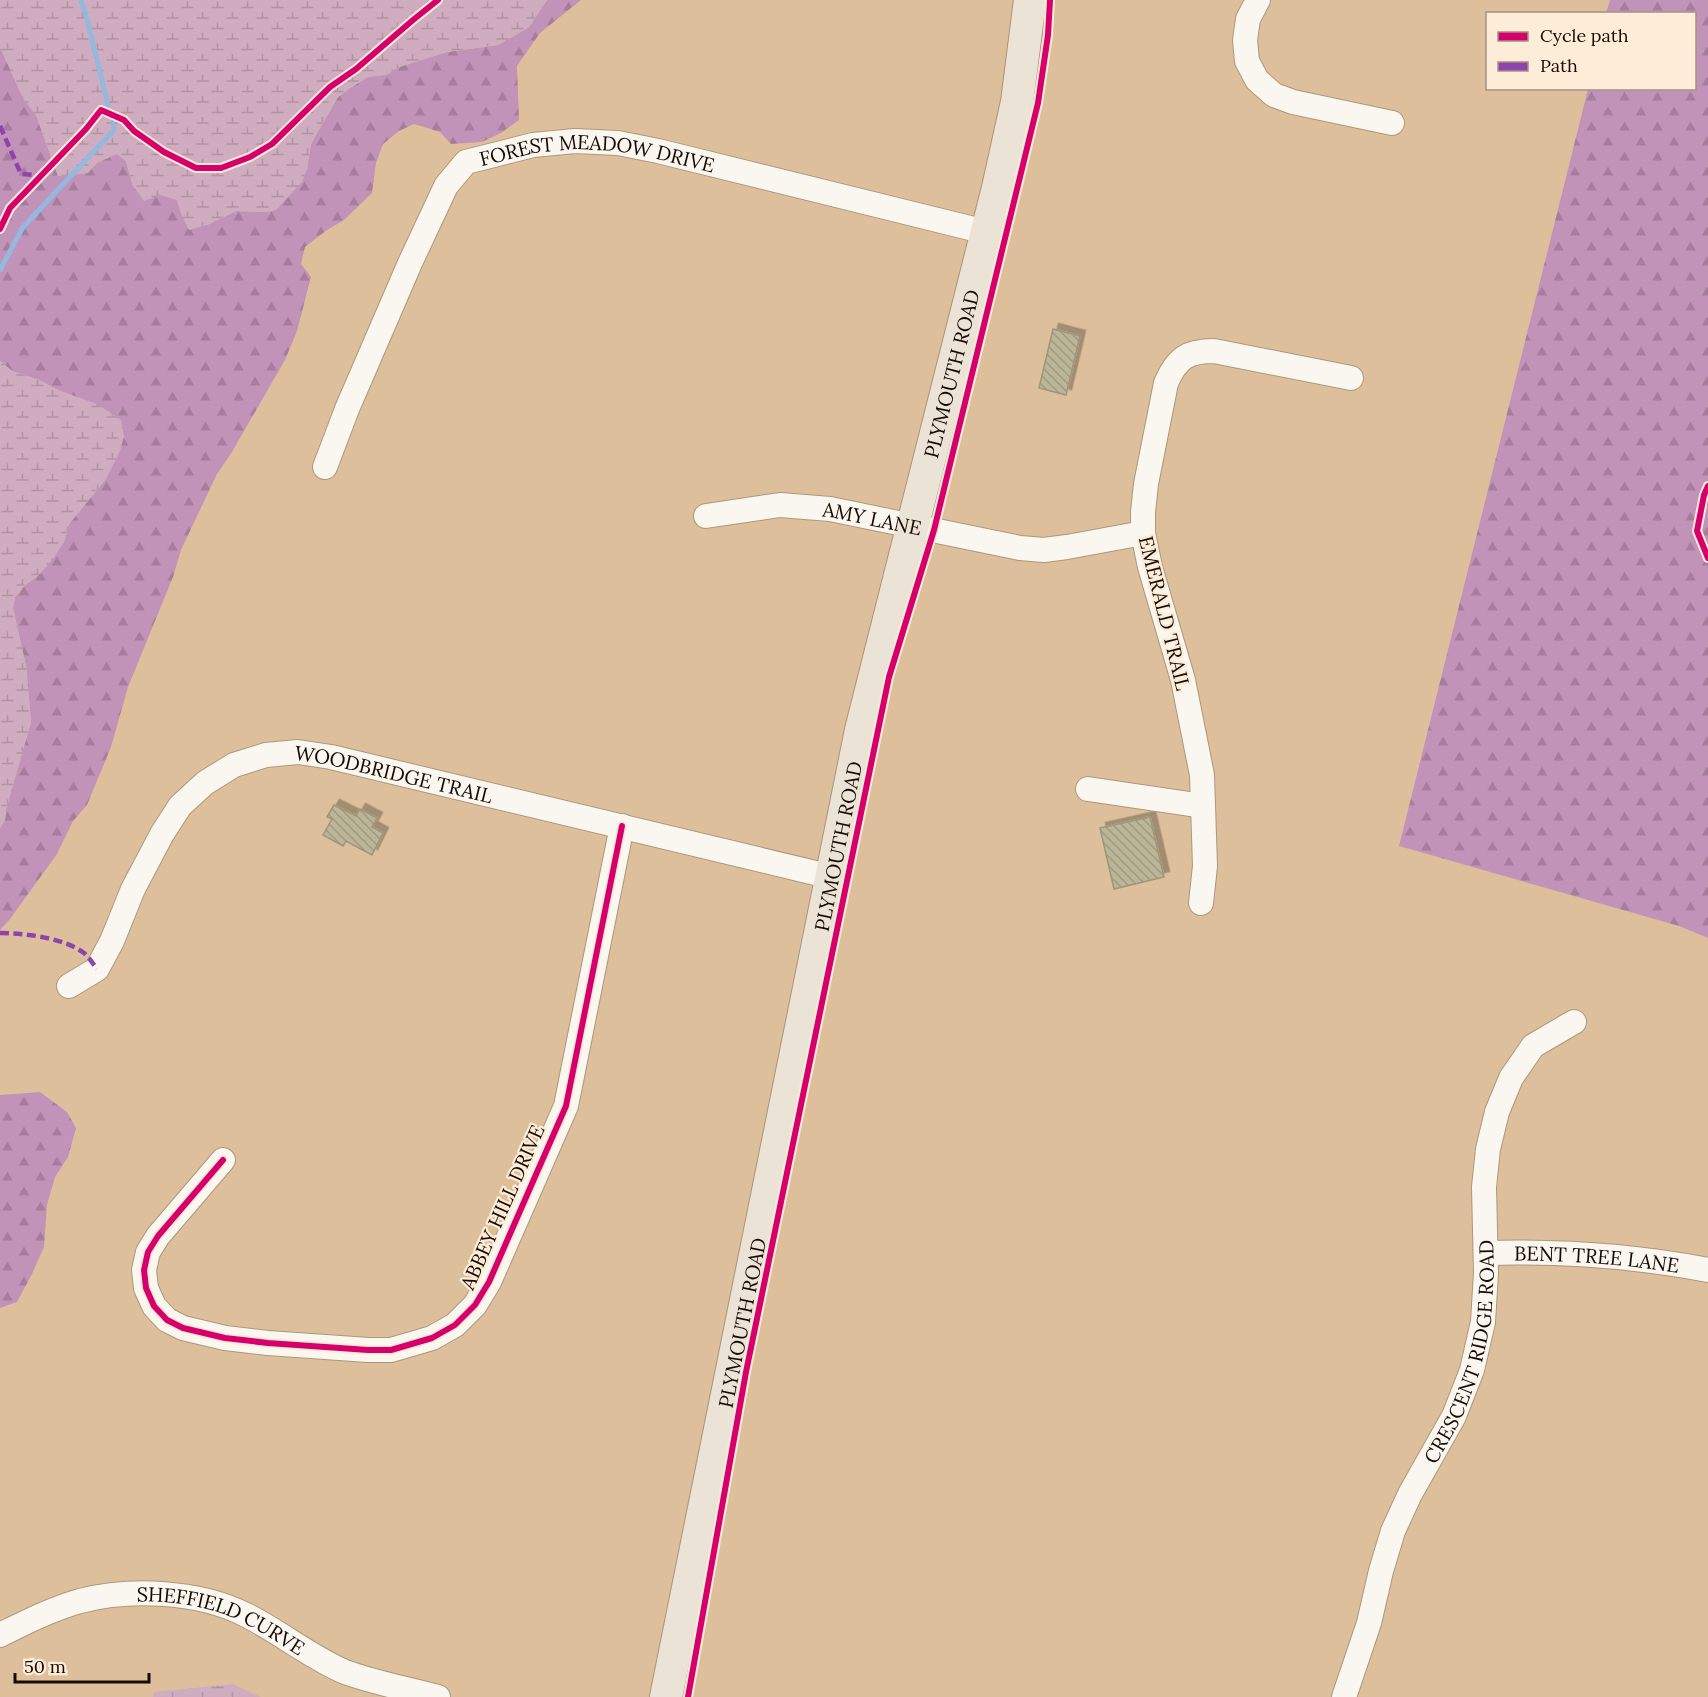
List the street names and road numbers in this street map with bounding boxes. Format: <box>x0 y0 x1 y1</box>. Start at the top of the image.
street label: FOREST MEADOW DRIVE <box>476 128 718 177</box>
street label: PLYMOUTH ROAD <box>918 287 984 461</box>
street label: AMY LANE <box>821 496 924 540</box>
street label: EMERALD TRAIL <box>1134 533 1196 693</box>
street label: WOODBRIDGE TRAIL <box>293 739 496 808</box>
street label: PLYMOUTH ROAD <box>808 759 867 933</box>
street label: ABBEY HILL DRIVE <box>454 1121 550 1294</box>
street label: PLYMOUTH ROAD <box>712 1235 771 1410</box>
street label: CRESCENT RIDGE ROAD <box>1418 1240 1499 1467</box>
street label: BENT TREE LANE <box>1514 1240 1681 1277</box>
street label: SHEFFIELD CURVE <box>137 1581 310 1660</box>

